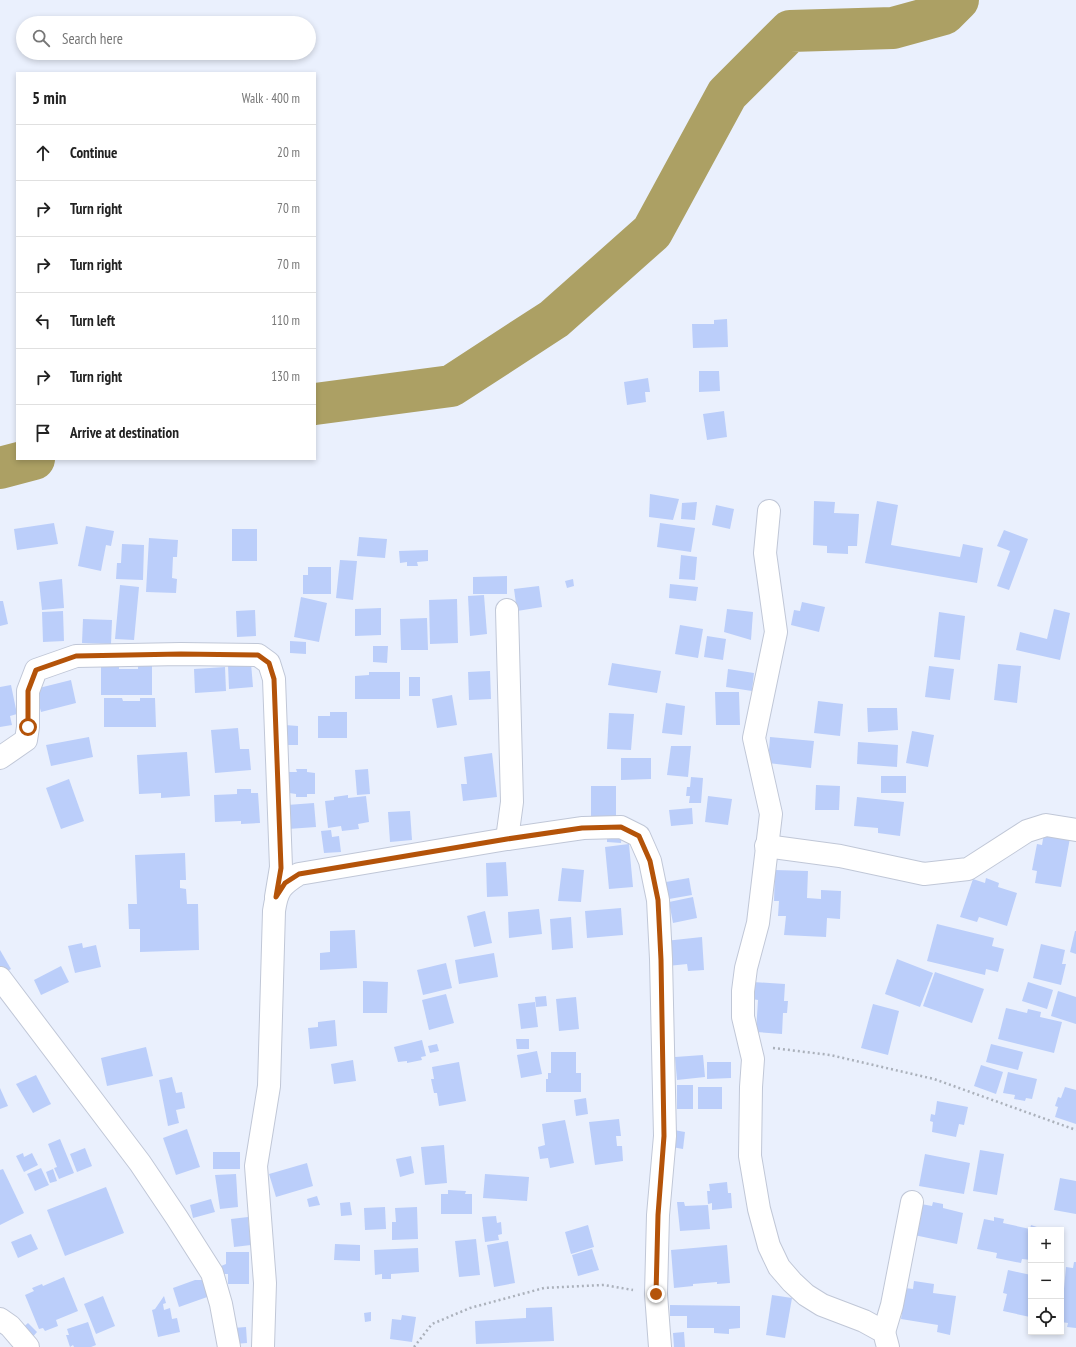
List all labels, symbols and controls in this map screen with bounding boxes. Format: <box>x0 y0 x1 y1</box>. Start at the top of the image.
search box <box>16 16 316 60</box>
icon: search <box>30 27 52 49</box>
text: Search here <box>62 29 123 48</box>
text: 5 min <box>32 87 66 109</box>
text: Walk · 400 m <box>242 90 300 107</box>
icon: ahead <box>32 142 54 164</box>
text: Continue <box>70 143 117 162</box>
text: 20 m <box>277 144 300 161</box>
icon: right <box>32 198 54 220</box>
text: Turn right <box>70 199 122 218</box>
text: 70 m <box>277 200 300 217</box>
icon: right <box>32 254 54 276</box>
text: Turn right <box>70 255 122 274</box>
text: 70 m <box>277 256 300 273</box>
icon: left <box>32 310 54 332</box>
text: Turn left <box>70 311 115 330</box>
text: 110 m <box>271 312 300 329</box>
icon: right <box>32 366 54 388</box>
text: Turn right <box>70 367 122 386</box>
text: 130 m <box>271 368 300 385</box>
icon: arrive <box>32 422 54 444</box>
text: Arrive at destination <box>70 423 179 442</box>
route start <box>19 718 37 736</box>
map controls <box>1028 1227 1064 1335</box>
button: + <box>1028 1227 1064 1263</box>
button: − <box>1028 1263 1064 1299</box>
route end <box>647 1285 665 1303</box>
button: locate <box>1028 1299 1064 1335</box>

